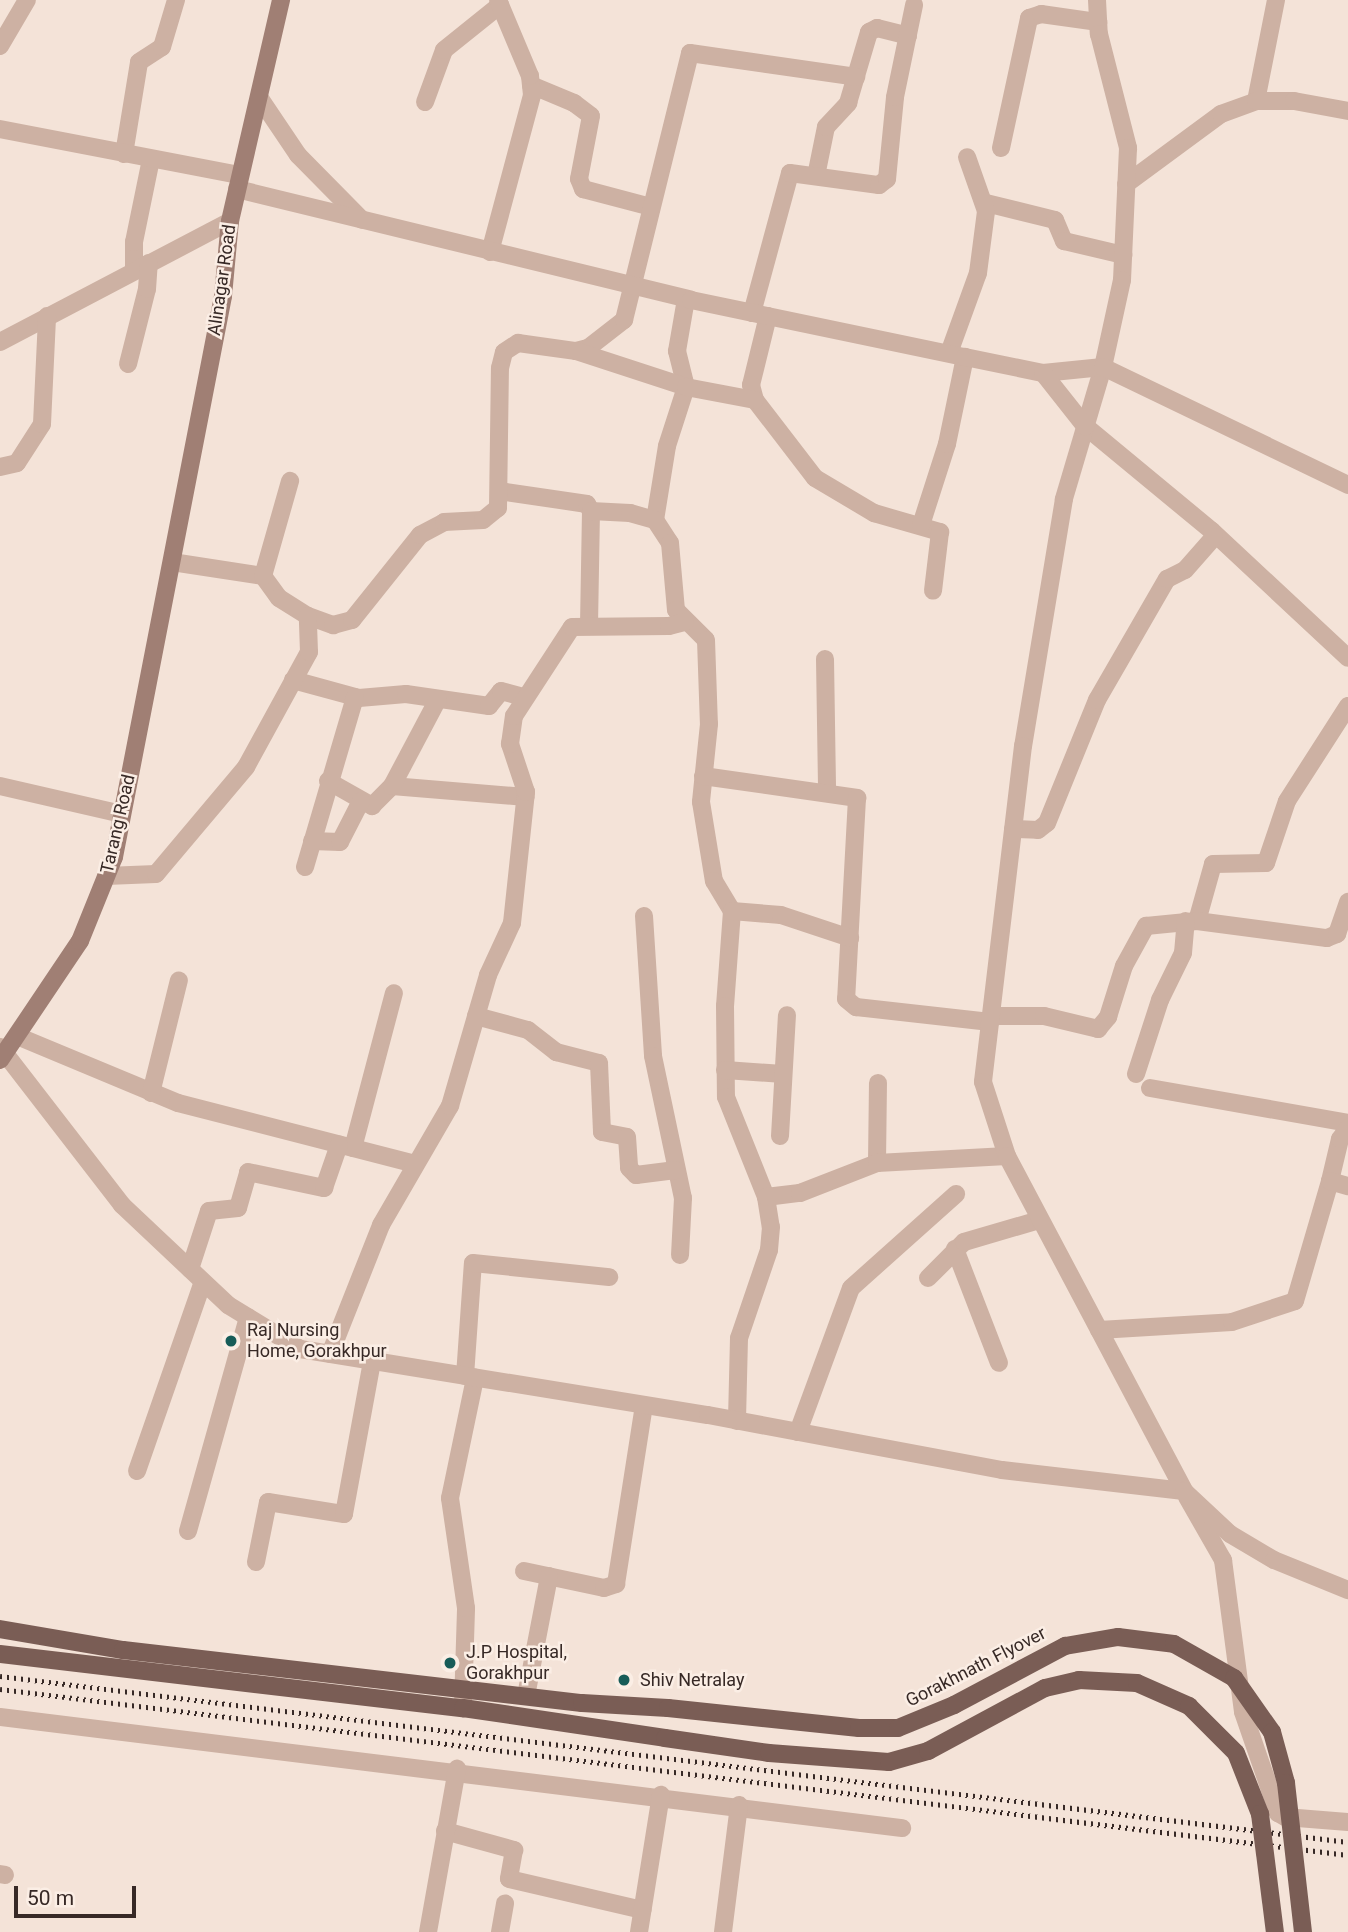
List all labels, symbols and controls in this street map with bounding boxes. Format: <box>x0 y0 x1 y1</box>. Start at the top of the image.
street label: Alinagar Road <box>204 223 240 337</box>
street label: Tarang Road <box>96 772 140 876</box>
place label: Raj Nursing Home, Gorakhpur <box>247 1320 387 1362</box>
marker: Raj Nursing Home, Gorakhpur <box>221 1331 241 1351</box>
street label: Gorakhnath Flyover <box>902 1622 1050 1712</box>
place label: J.P Hospital, Gorakhpur <box>466 1642 567 1684</box>
marker: J.P Hospital, Gorakhpur <box>440 1653 460 1673</box>
place label: Shiv Netralay <box>640 1669 745 1691</box>
marker: Shiv Netralay <box>614 1670 634 1690</box>
scale bar <box>18 1872 140 1916</box>
text: 50 m <box>27 1886 74 1910</box>

